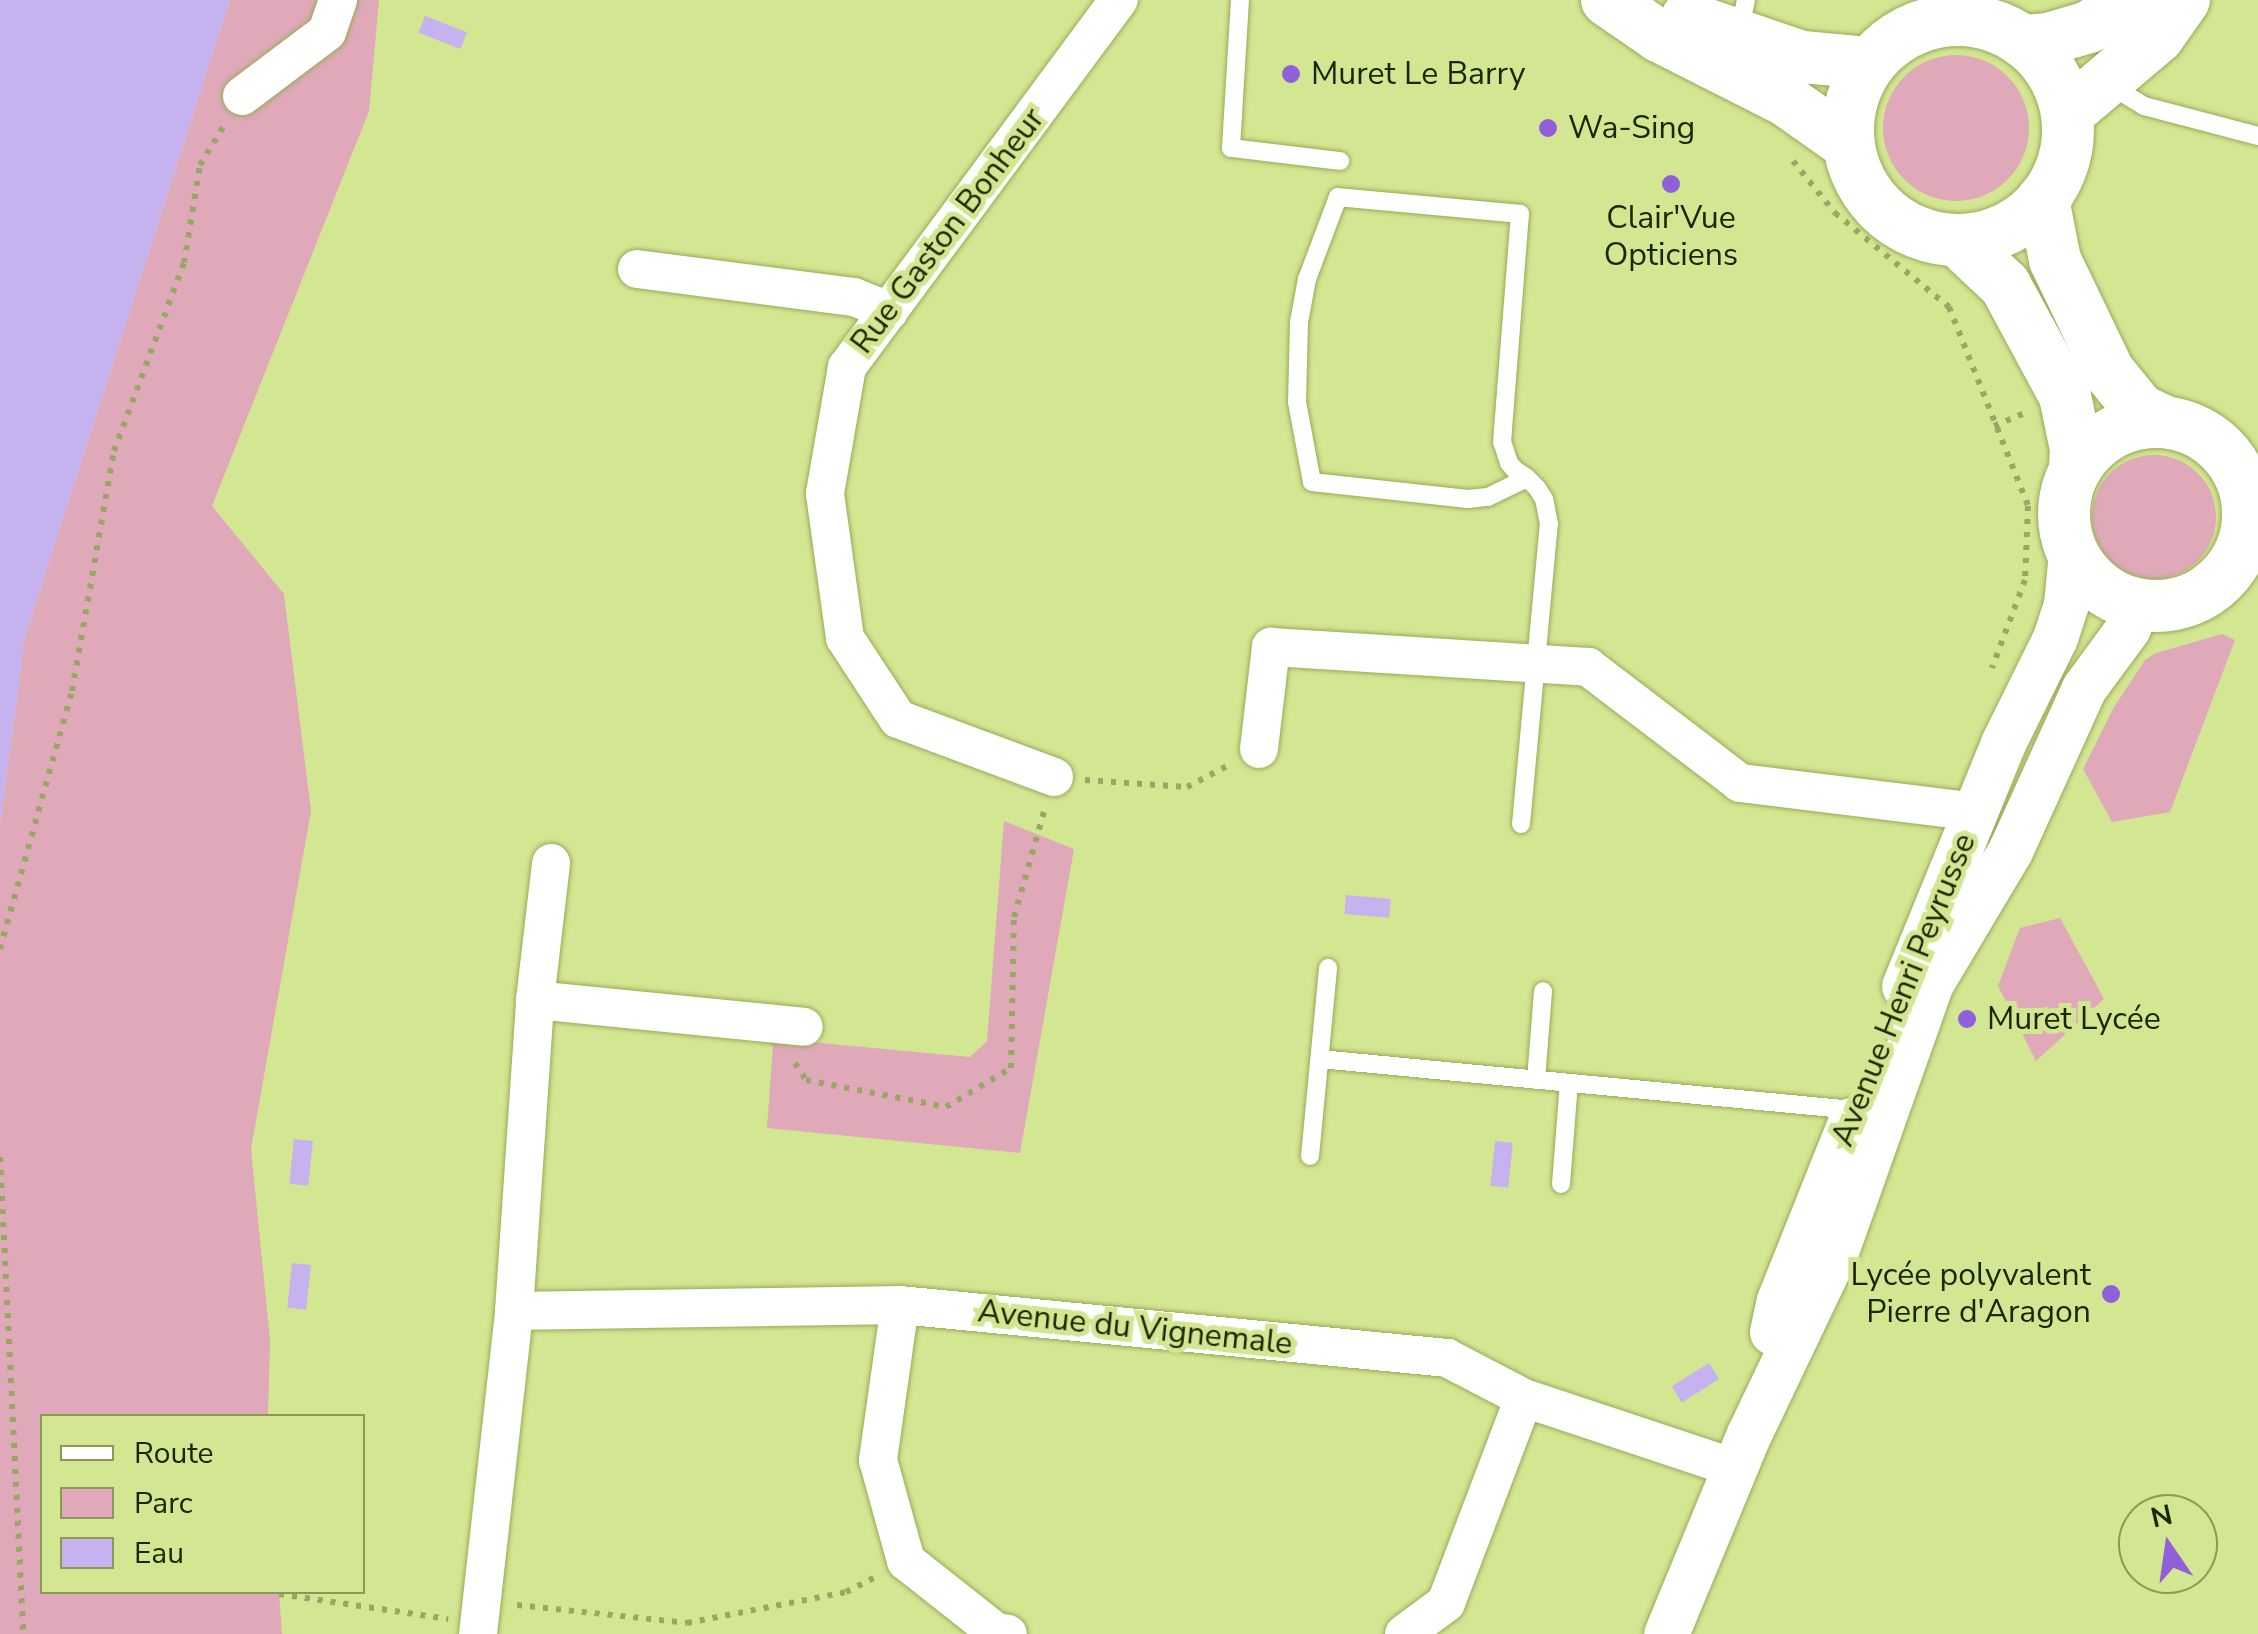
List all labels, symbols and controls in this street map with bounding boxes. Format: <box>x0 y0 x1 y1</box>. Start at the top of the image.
place label: Muret Le Barry <box>1311 55 1525 93</box>
marker: Muret Le Barry <box>1280 63 1302 85</box>
street label: Rue Gaston Bonheur <box>843 101 1053 361</box>
place label: Wa-Sing <box>1568 109 1695 147</box>
marker: Wa-Sing <box>1537 117 1559 139</box>
marker: Clair'Vue Opticiens <box>1660 173 1682 195</box>
place label: Clair'Vue Opticiens <box>1604 200 1738 275</box>
street label: Avenue Henri Peyrusse <box>1824 828 1984 1152</box>
place label: Muret Lycée <box>1987 1000 2161 1038</box>
marker: Muret Lycée <box>1956 1008 1978 1030</box>
place label: Lycée polyvalent Pierre d'Aragon <box>1851 1257 2091 1332</box>
marker: Lycée polyvalent Pierre d'Aragon <box>2100 1283 2122 1305</box>
street label: Avenue du Vignemale <box>976 1292 1294 1364</box>
legend <box>40 1414 365 1594</box>
text: Route <box>134 1433 214 1474</box>
text: Parc <box>134 1483 193 1524</box>
north arrow <box>2118 1494 2218 1594</box>
text: N <box>2147 1496 2176 1538</box>
text: Eau <box>134 1533 184 1574</box>

